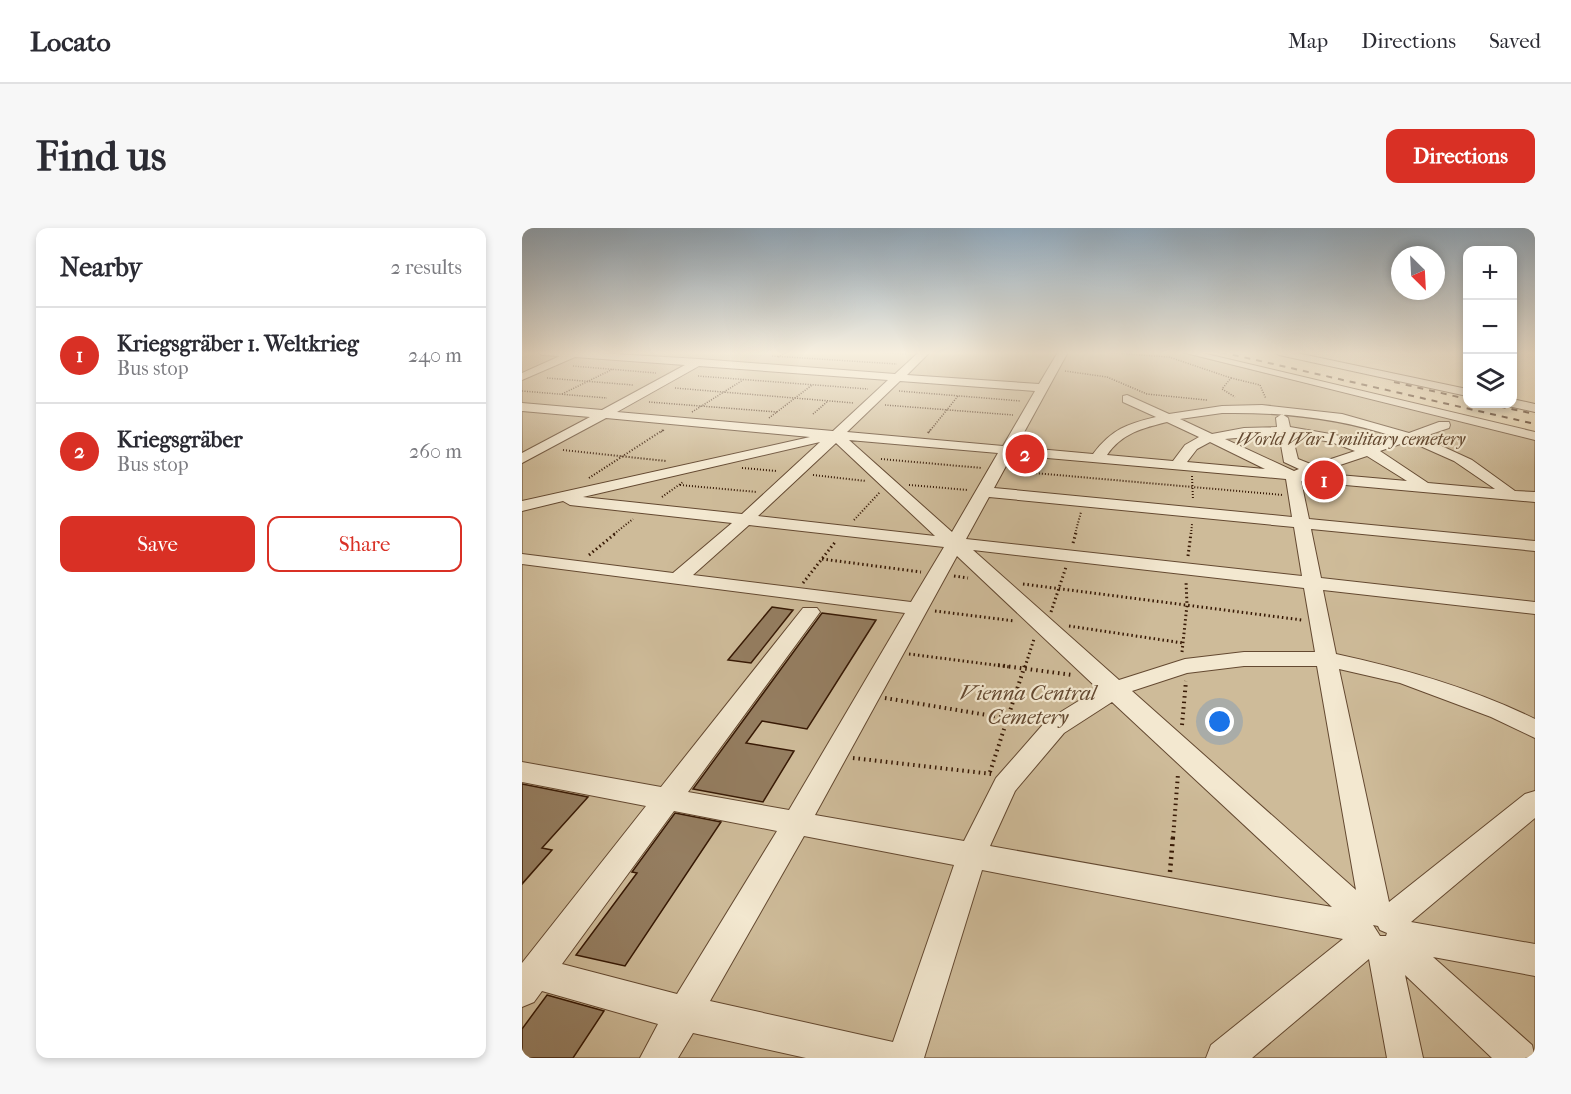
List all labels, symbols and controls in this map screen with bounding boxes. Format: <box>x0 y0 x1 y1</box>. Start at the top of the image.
text: Locato <box>30 25 111 58</box>
text: Map <box>1288 29 1328 53</box>
text: Directions <box>1361 29 1456 53</box>
text: Saved <box>1489 29 1541 53</box>
button: Directions <box>1386 129 1535 183</box>
text: Find us <box>36 132 166 181</box>
north arrow <box>1391 246 1445 300</box>
map controls <box>1463 246 1517 408</box>
button: + <box>1463 246 1517 300</box>
text: Nearby <box>60 252 142 283</box>
text: 2 results <box>391 256 462 279</box>
button: − <box>1463 300 1517 354</box>
text: Kriegsgräber 1. Weltkrieg <box>117 331 359 357</box>
text: 1 <box>76 344 83 367</box>
text: 240 m <box>408 344 462 367</box>
button: layers <box>1463 354 1517 408</box>
text: Bus stop <box>117 357 189 380</box>
text: Kriegsgräber <box>117 427 243 453</box>
park label: World War I military cemetery <box>1237 429 1466 450</box>
pin: 2 <box>1006 432 1044 476</box>
text: 2 <box>74 440 85 463</box>
text: 260 m <box>409 440 462 463</box>
text: Bus stop <box>117 453 189 476</box>
pin: 1 <box>1304 458 1344 502</box>
button: Save <box>60 516 255 572</box>
button: Share <box>267 516 462 572</box>
park label: Vienna Central Cemetery <box>960 681 1099 729</box>
your location <box>1205 707 1234 736</box>

